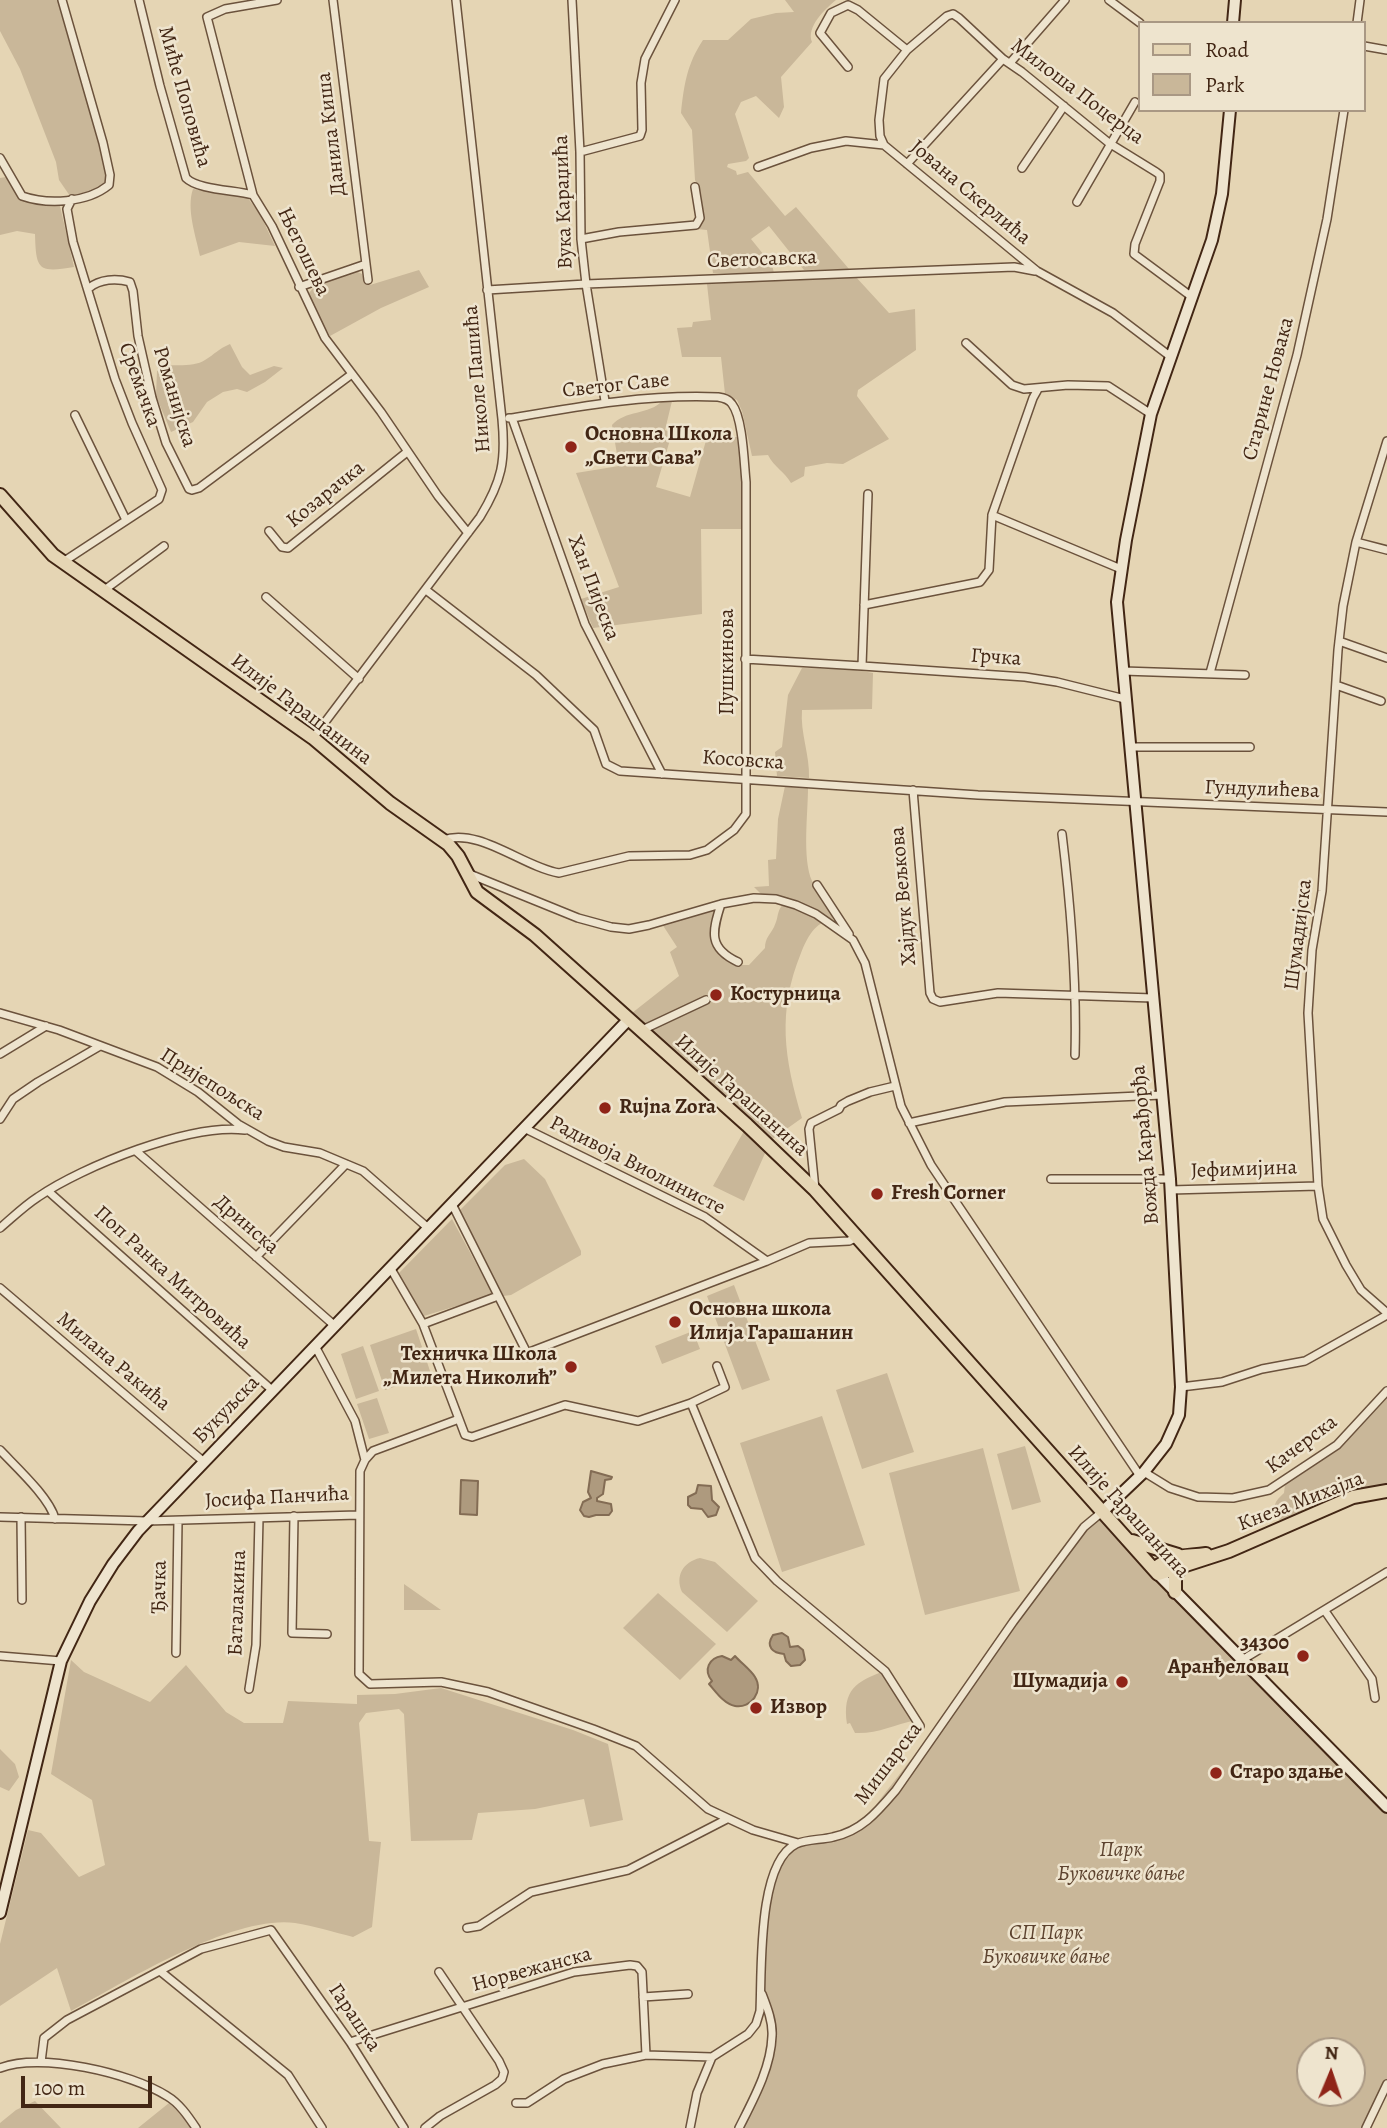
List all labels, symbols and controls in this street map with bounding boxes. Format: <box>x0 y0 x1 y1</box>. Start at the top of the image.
legend <box>1138 21 1366 112</box>
street label: Миће Поповића <box>152 23 216 171</box>
street label: Милоша Поцерца <box>1005 34 1149 150</box>
text: Road <box>1205 36 1249 64</box>
street label: Данила Киша <box>312 71 352 197</box>
text: Park <box>1205 71 1244 99</box>
street label: Вука Караџића <box>549 134 579 270</box>
street label: Јована Скерлића <box>904 135 1036 251</box>
street label: Његошева <box>271 204 335 300</box>
street label: Светосавска <box>707 245 817 275</box>
street label: Николе Пашића <box>459 304 497 454</box>
street label: Старине Новака <box>1238 315 1300 463</box>
street label: Сремачка <box>112 339 166 431</box>
street label: Романијска <box>147 344 201 450</box>
street label: Светог Саве <box>561 368 671 404</box>
place label: Основна Школа „Свети Сава” <box>585 422 732 472</box>
marker: Основна Школа „Свети Сава” <box>563 439 579 455</box>
street label: Козарачка <box>282 456 370 534</box>
street label: Хан Пијеска <box>561 532 625 644</box>
street label: Пушкинова <box>715 609 741 715</box>
street label: Грчка <box>970 644 1022 672</box>
street label: Илије Гарашанина <box>225 649 377 771</box>
street label: Косовска <box>701 746 785 776</box>
street label: Гундулићева <box>1204 775 1320 805</box>
street label: Хајдук Вељкова <box>885 825 923 967</box>
street label: Шумадијска <box>1280 878 1318 992</box>
place label: Костурница <box>730 982 841 1008</box>
marker: Костурница <box>708 987 724 1003</box>
street label: Илије Гарашанина <box>669 1030 813 1162</box>
street label: Пријепољска <box>155 1043 269 1127</box>
street label: Вожда Карађорђа <box>1126 1064 1166 1226</box>
place label: Rujna Zora <box>619 1095 716 1121</box>
marker: Rujna Zora <box>597 1100 613 1116</box>
street label: Радивоја Виолинисте <box>545 1111 729 1221</box>
street label: Јефимијина <box>1190 1156 1298 1184</box>
place label: Fresh Corner <box>891 1181 1006 1207</box>
marker: Fresh Corner <box>869 1186 885 1202</box>
street label: Дринска <box>208 1190 284 1260</box>
street label: Поп Ранка Митровића <box>88 1201 256 1355</box>
place label: Основна школа Илија Гарашанин <box>689 1297 853 1347</box>
street label: Милана Ракића <box>51 1307 175 1417</box>
marker: Основна школа Илија Гарашанин <box>667 1314 683 1330</box>
place label: Техничка Школа „Милета Николић” <box>383 1342 557 1392</box>
marker: Техничка Школа „Милета Николић” <box>563 1359 579 1375</box>
street label: Букуљска <box>188 1371 266 1449</box>
street label: Качерска <box>1261 1410 1343 1480</box>
street label: Илије Гарашанина <box>1062 1440 1194 1584</box>
street label: Кнеза Михајла <box>1234 1466 1368 1538</box>
street label: Јосифа Панчића <box>204 1482 350 1514</box>
street label: Баталакина <box>224 1549 252 1657</box>
street label: Ђачка <box>147 1560 173 1614</box>
place label: 34300 Аранђеловац <box>1168 1631 1289 1681</box>
marker: 34300 Аранђеловац <box>1295 1648 1311 1664</box>
place label: Шумадија <box>1013 1669 1108 1695</box>
marker: Шумадија <box>1114 1674 1130 1690</box>
place label: Извор <box>770 1695 827 1721</box>
marker: Извор <box>748 1700 764 1716</box>
street label: Мишарска <box>850 1718 928 1810</box>
place label: Старо здање <box>1230 1760 1343 1786</box>
marker: Старо здање <box>1208 1765 1224 1781</box>
park label: Парк Буковичке бање <box>1057 1838 1185 1888</box>
park label: СП Парк Буковичке бање <box>982 1921 1110 1971</box>
street label: Норвежанска <box>469 1942 595 1998</box>
street label: Гарашка <box>322 1979 386 2057</box>
north arrow <box>1296 2037 1366 2107</box>
text: N <box>1324 2040 1339 2066</box>
scale bar <box>24 2062 156 2106</box>
text: 100 m <box>34 2074 85 2102</box>

